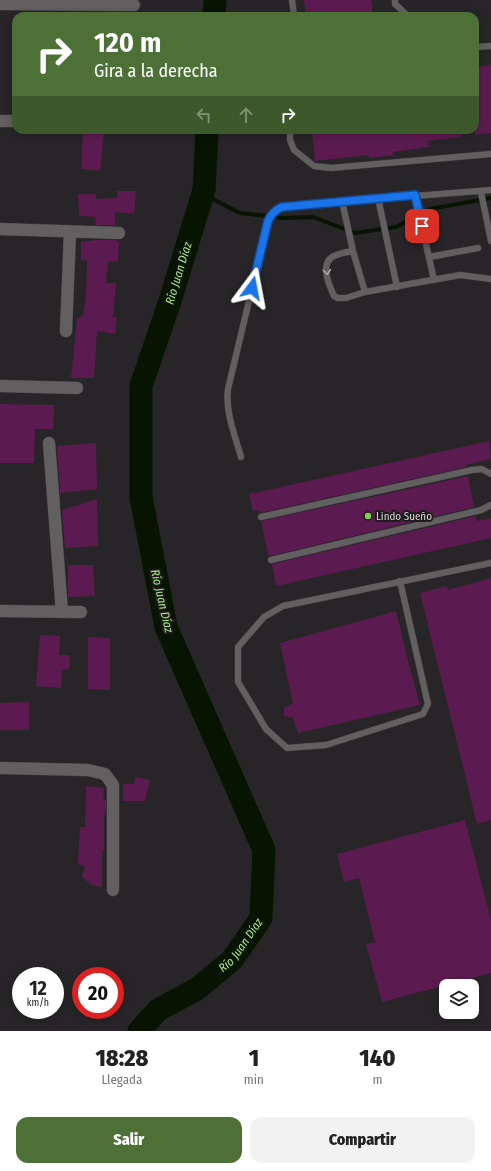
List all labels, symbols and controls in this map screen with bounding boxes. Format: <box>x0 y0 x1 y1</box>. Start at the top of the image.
text: 120 m <box>94 26 161 59</box>
icon: right <box>28 28 80 80</box>
text: Gira a la derecha <box>94 60 218 82</box>
icon: left <box>193 104 215 126</box>
icon: ahead <box>235 104 257 126</box>
icon: right <box>277 104 299 126</box>
pin <box>405 209 439 243</box>
icon: arrive <box>411 215 433 237</box>
water label: Río Juan Díaz <box>162 240 195 306</box>
position arrow <box>231 267 273 309</box>
one-way arrow <box>323 269 332 275</box>
place label: Lindo Sueño <box>376 510 432 523</box>
marker: Lindo Sueño <box>363 511 373 521</box>
water label: Río Juan Díaz <box>148 568 176 634</box>
water label: Río Juan Díaz <box>216 915 266 975</box>
speed limit sign: 20 <box>72 967 124 1019</box>
text: 12 <box>29 976 47 1000</box>
map controls <box>439 979 479 1019</box>
button: layers <box>439 979 479 1019</box>
text: km/h <box>27 997 49 1009</box>
text: 18:28 <box>95 1044 148 1072</box>
text: 1 <box>249 1044 259 1072</box>
text: 140 <box>359 1044 396 1072</box>
text: Llegada <box>101 1072 142 1087</box>
text: min <box>244 1072 264 1087</box>
text: m <box>372 1072 382 1087</box>
button: Salir <box>16 1117 242 1163</box>
button: Compartir <box>250 1117 475 1163</box>

